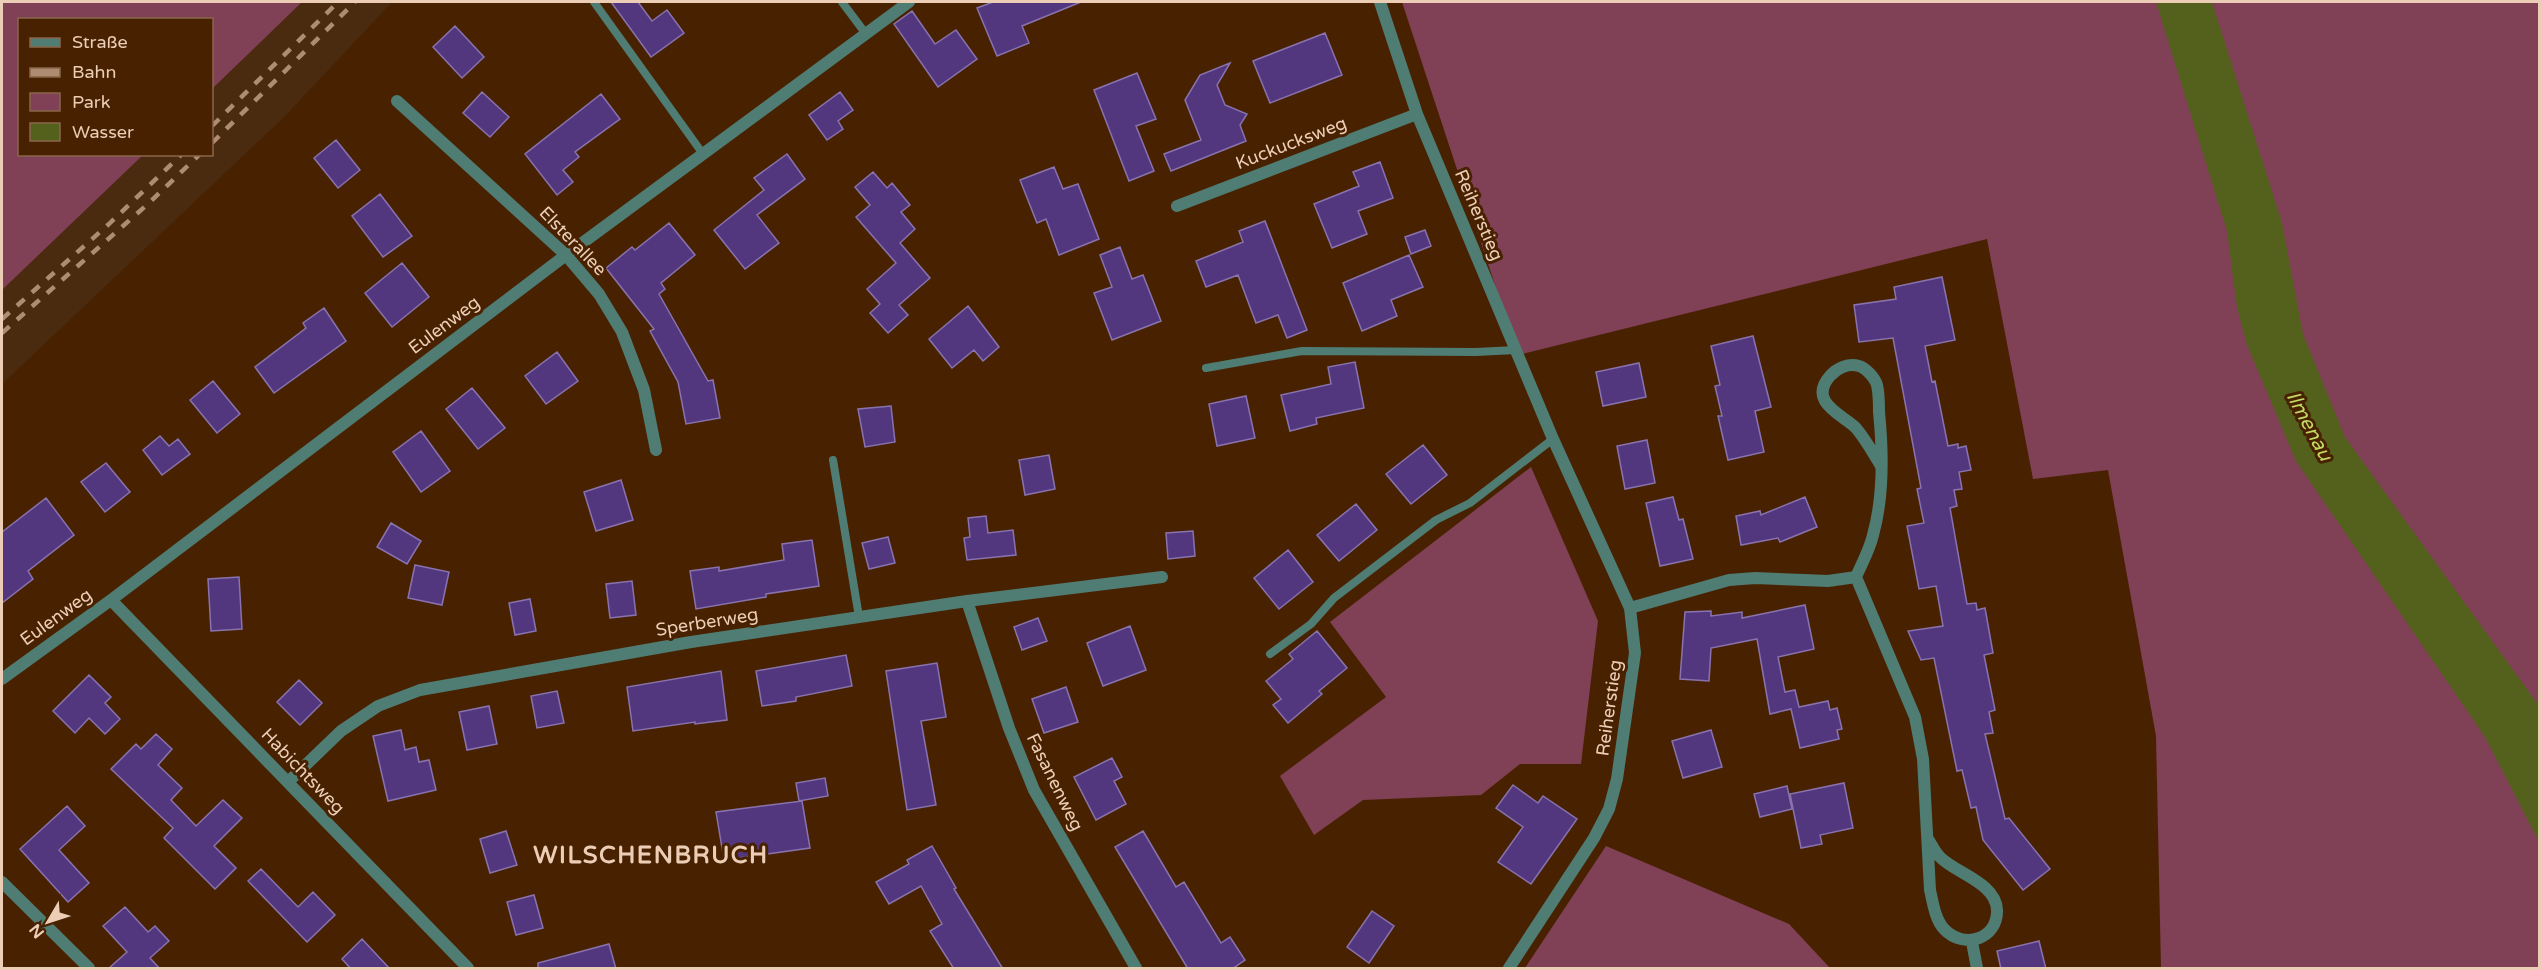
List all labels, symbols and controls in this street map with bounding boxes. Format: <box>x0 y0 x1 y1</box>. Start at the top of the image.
legend <box>18 18 213 156</box>
text: Straße <box>72 31 128 53</box>
text: Bahn <box>72 61 117 83</box>
text: Park <box>72 91 111 113</box>
street label: Kuckucksweg <box>1232 112 1350 174</box>
text: Wasser <box>72 121 134 143</box>
street label: Reiherstieg <box>1450 166 1508 264</box>
street label: Elsterallee <box>535 202 611 280</box>
street label: Eulenweg <box>404 291 484 359</box>
water label: Ilmenau <box>2281 387 2338 467</box>
street label: Eulenweg <box>16 584 96 650</box>
street label: Sperberweg <box>654 603 760 641</box>
street label: Reiherstieg <box>1591 658 1627 758</box>
street label: Habichtsweg <box>257 723 349 819</box>
street label: Fasanenweg <box>1022 730 1088 834</box>
district label: WILSCHENBRUCH <box>533 841 769 870</box>
north arrow <box>18 892 78 952</box>
text: N <box>25 920 49 942</box>

